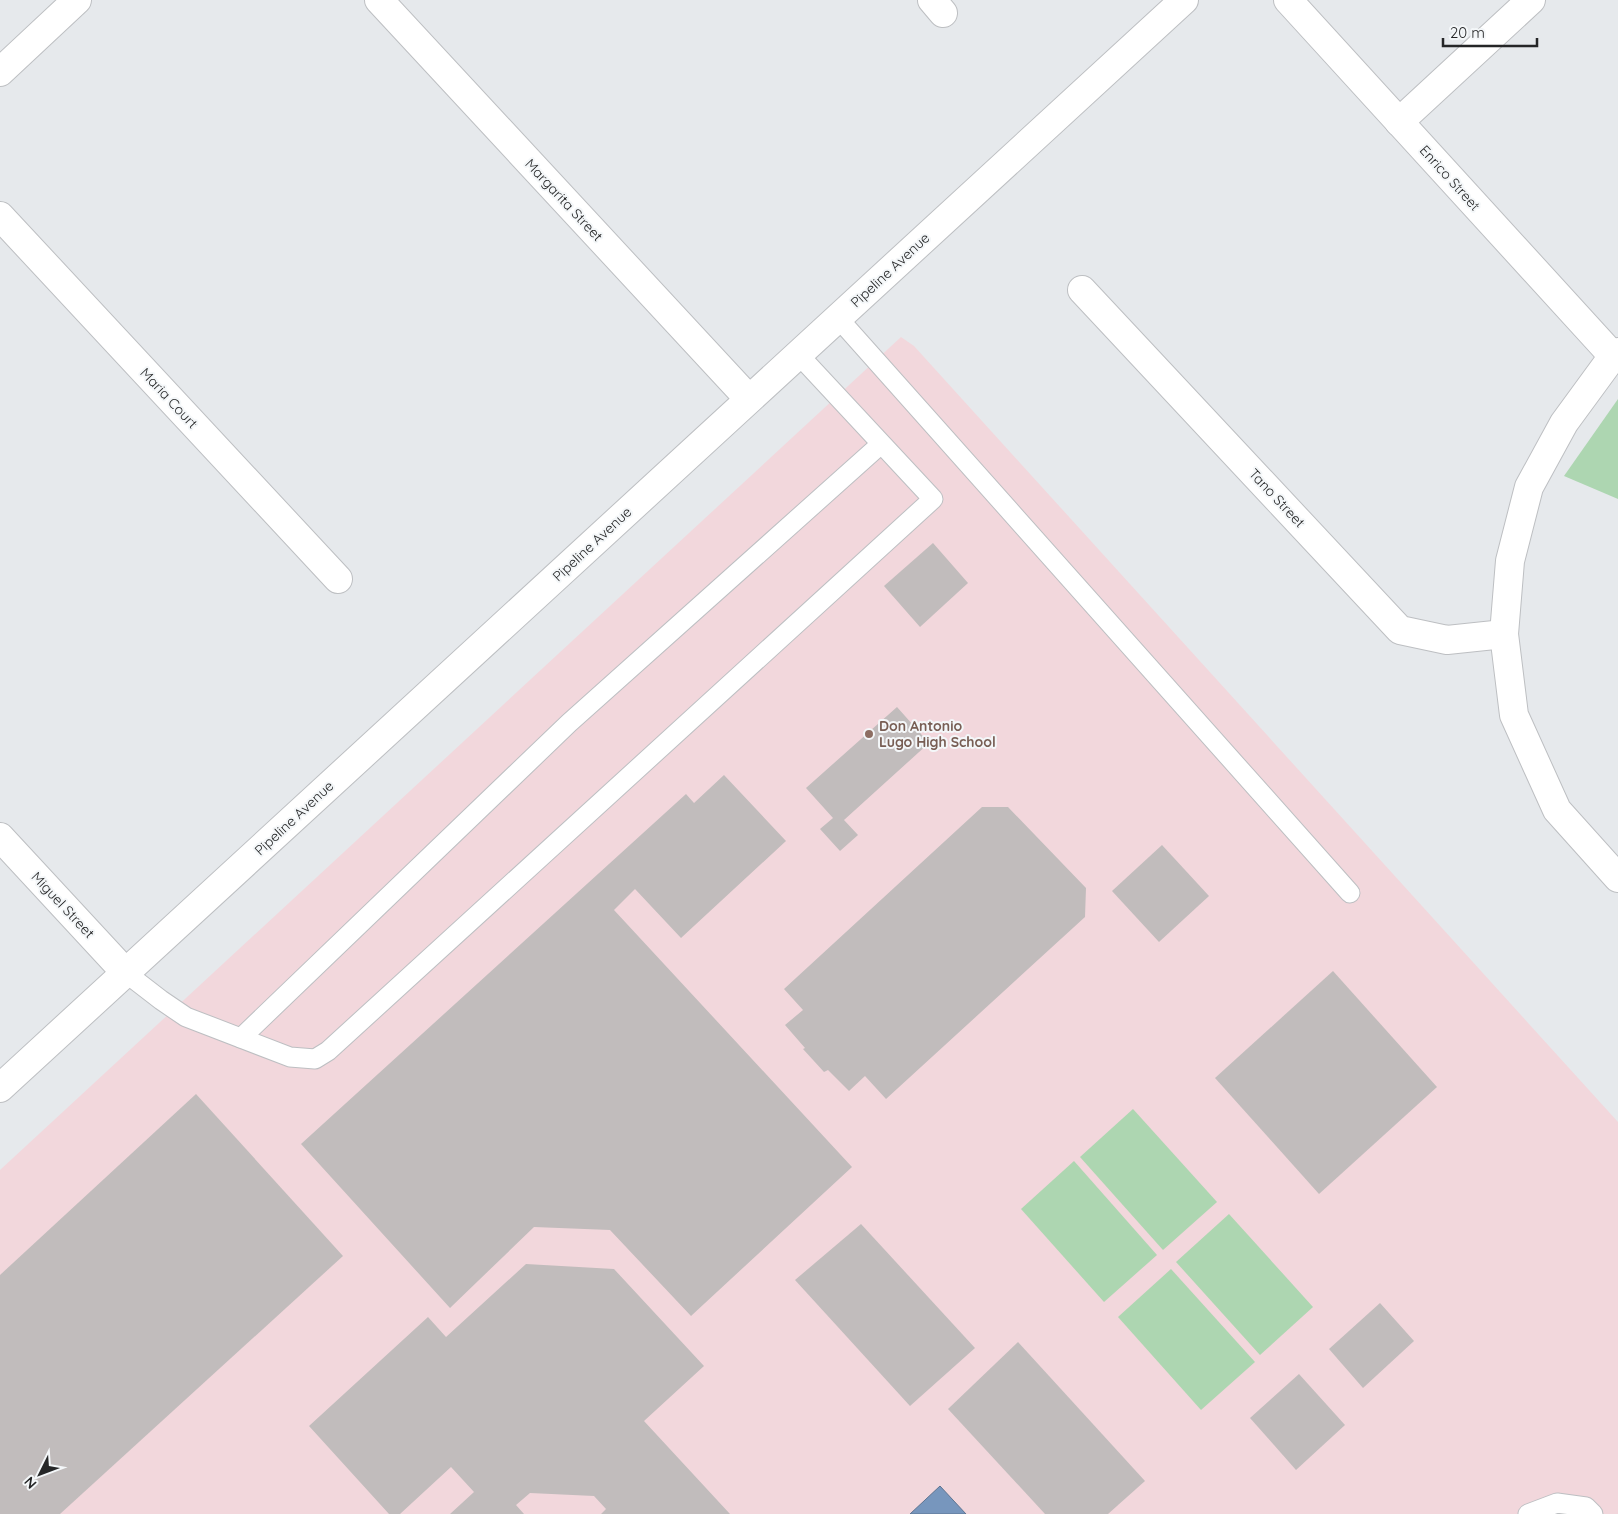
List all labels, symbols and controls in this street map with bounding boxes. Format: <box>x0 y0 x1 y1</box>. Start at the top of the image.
scale bar <box>1443 15 1537 47</box>
text: 20 m <box>1450 23 1485 42</box>
street label: Enrico Street <box>1416 141 1484 215</box>
street label: Margarita Street <box>521 155 607 245</box>
street label: Pipeline Avenue <box>847 229 933 311</box>
street label: Maria Court <box>136 364 202 432</box>
street label: Tano Street <box>1245 465 1309 531</box>
street label: Pipeline Avenue <box>549 503 635 585</box>
place label: Don Antonio Lugo High School <box>879 717 996 751</box>
marker: Don Antonio Lugo High School <box>863 728 875 740</box>
street label: Pipeline Avenue <box>251 777 337 859</box>
street label: Miguel Street <box>28 868 99 942</box>
north arrow <box>15 1449 65 1499</box>
text: N <box>20 1473 40 1493</box>

